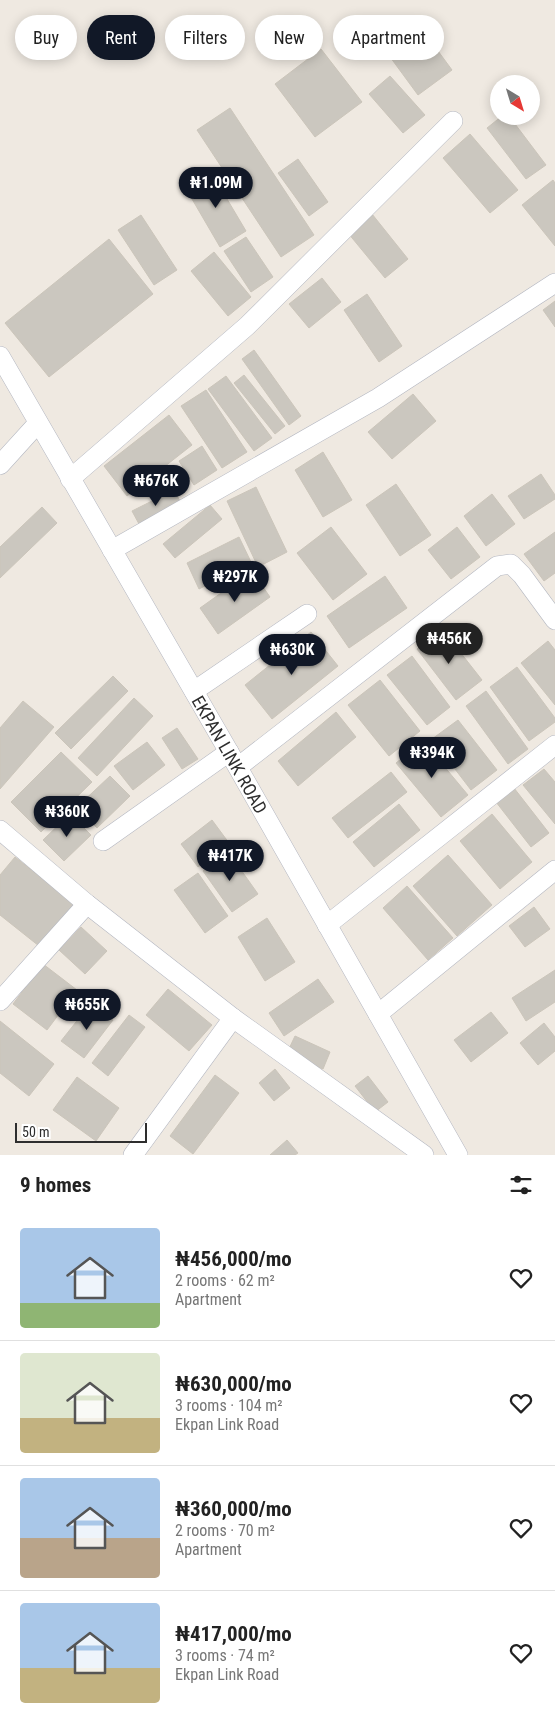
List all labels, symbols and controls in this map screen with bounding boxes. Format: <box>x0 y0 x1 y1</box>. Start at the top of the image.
chip: Buy <box>15 15 77 60</box>
chip: Rent <box>87 15 155 60</box>
chip: Filters <box>165 15 245 60</box>
chip: New <box>255 15 323 60</box>
chip: Apartment <box>333 15 444 60</box>
north arrow <box>490 75 540 125</box>
map controls <box>490 75 540 125</box>
pin: ₦1.09M <box>175 166 257 209</box>
text: ₦1.09M <box>190 173 242 192</box>
pin: ₦676K <box>121 464 191 507</box>
text: ₦676K <box>134 471 178 490</box>
pin: ₦297K <box>200 560 270 603</box>
text: ₦297K <box>213 567 257 586</box>
pin: ₦456K <box>414 622 484 665</box>
text: ₦456K <box>427 629 471 648</box>
pin: ₦630K <box>257 634 327 676</box>
text: ₦630K <box>270 640 314 659</box>
street label: EKPAN LINK ROAD <box>188 692 272 817</box>
pin: ₦394K <box>397 736 467 779</box>
text: ₦394K <box>410 743 454 762</box>
pin: ₦360K <box>32 796 102 838</box>
text: ₦360K <box>45 802 89 821</box>
pin: ₦417K <box>195 840 265 882</box>
text: ₦417K <box>208 846 252 865</box>
pin: ₦655K <box>52 988 122 1031</box>
text: ₦655K <box>65 995 109 1014</box>
scale bar <box>15 1120 148 1143</box>
text: 50 m <box>22 1124 50 1140</box>
icon: filters <box>507 1171 535 1199</box>
text: 9 homes <box>20 1173 91 1197</box>
text: ₦456,000/mo <box>175 1247 292 1271</box>
icon: home <box>60 1248 120 1308</box>
icon: heart <box>507 1264 535 1292</box>
text: 2 rooms · 62 m² <box>175 1271 275 1290</box>
text: Apartment <box>175 1290 242 1309</box>
text: ₦630,000/mo <box>175 1372 292 1396</box>
icon: home <box>60 1373 120 1433</box>
icon: heart <box>507 1389 535 1417</box>
text: 3 rooms · 104 m² <box>175 1396 283 1415</box>
text: Ekpan Link Road <box>175 1415 279 1434</box>
text: ₦360,000/mo <box>175 1497 292 1521</box>
icon: home <box>60 1498 120 1558</box>
icon: heart <box>507 1514 535 1542</box>
text: 2 rooms · 70 m² <box>175 1521 275 1540</box>
text: Apartment <box>175 1540 242 1559</box>
text: ₦417,000/mo <box>175 1622 292 1646</box>
icon: home <box>60 1623 120 1683</box>
icon: heart <box>507 1639 535 1667</box>
text: 3 rooms · 74 m² <box>175 1646 275 1665</box>
text: Ekpan Link Road <box>175 1665 279 1684</box>

